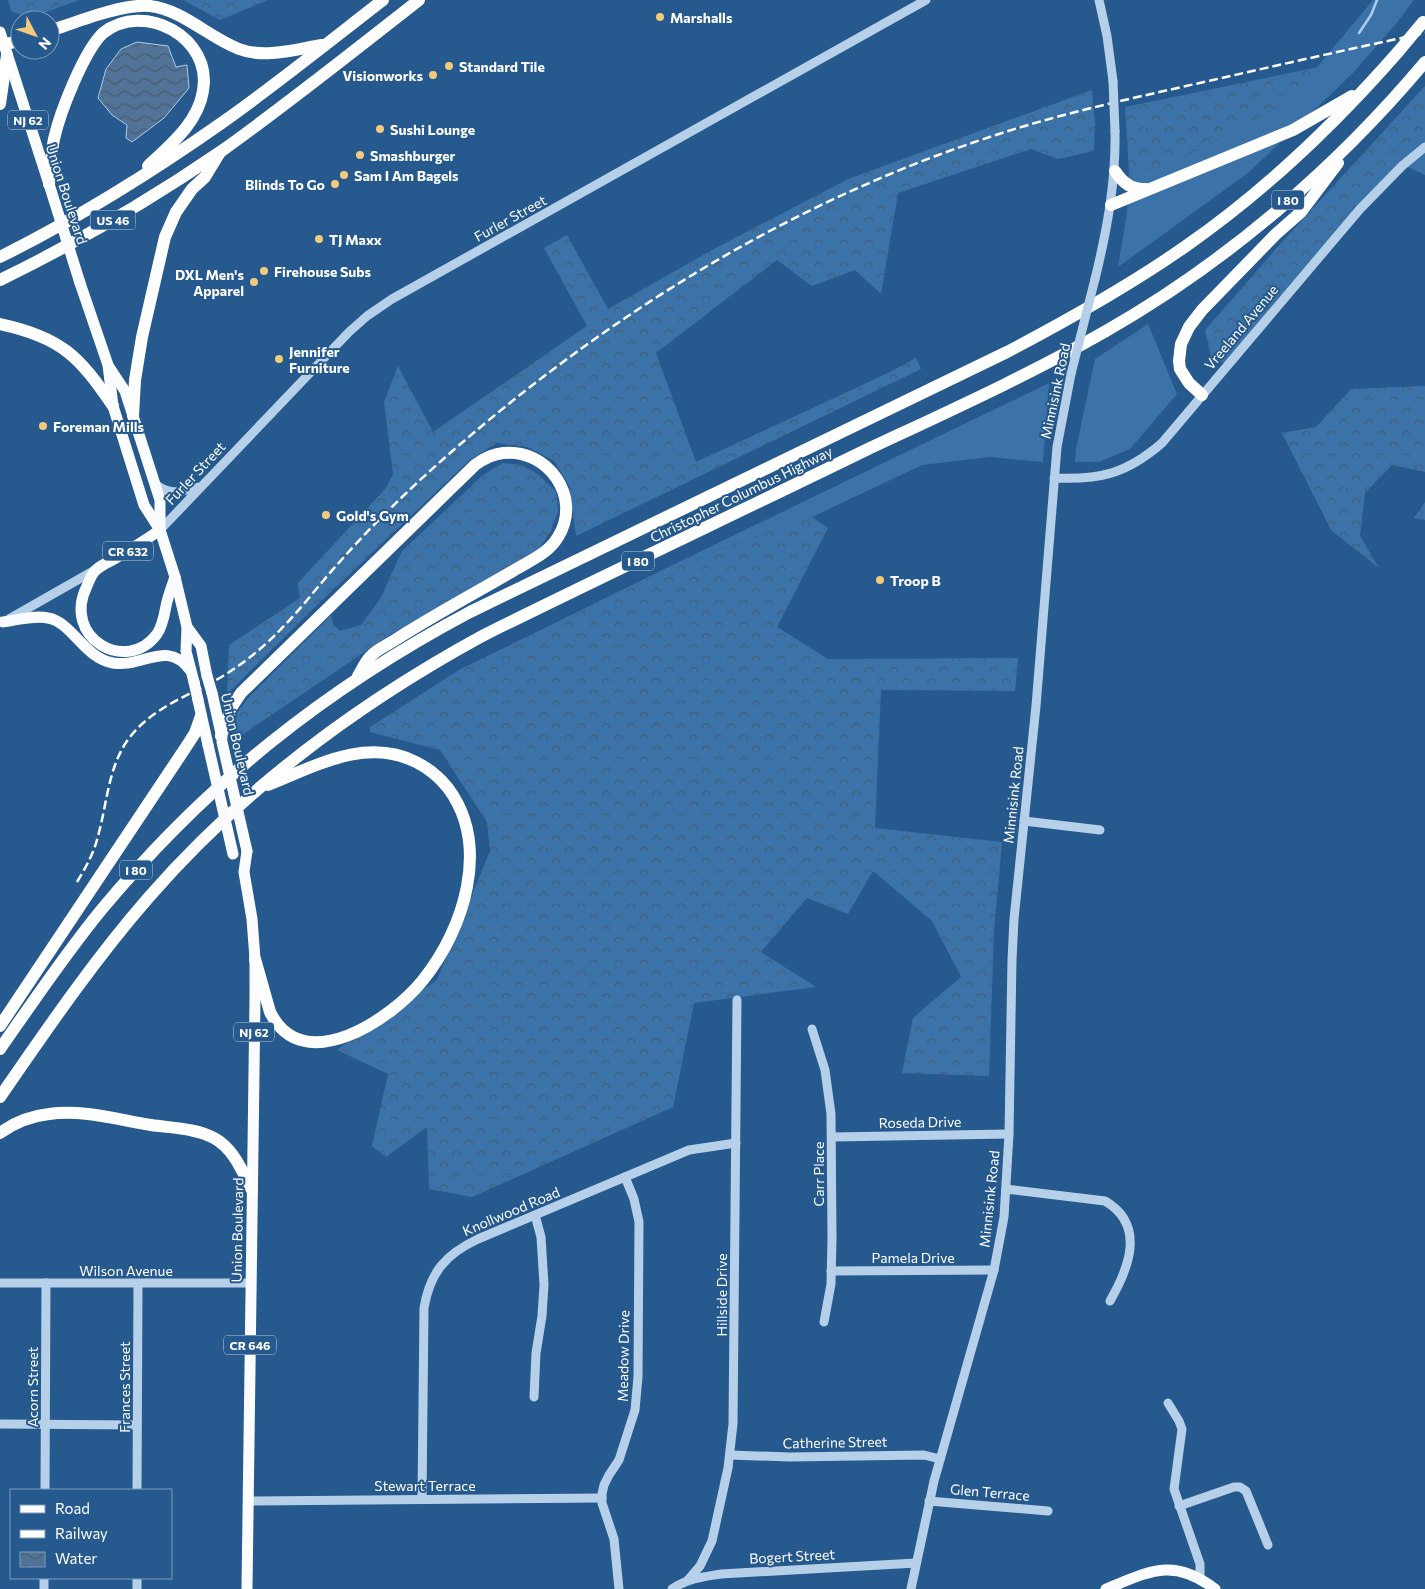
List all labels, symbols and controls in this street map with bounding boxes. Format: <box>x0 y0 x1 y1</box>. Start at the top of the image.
place label: Marshalls <box>670 9 733 26</box>
north arrow <box>10 10 60 60</box>
marker: Marshalls <box>654 11 666 23</box>
text: N <box>35 34 55 53</box>
place label: Standard Tile <box>459 58 545 75</box>
marker: Standard Tile <box>443 60 455 72</box>
place label: Visionworks <box>342 67 423 84</box>
marker: Visionworks <box>427 69 439 81</box>
road number: NJ 62 <box>8 110 48 130</box>
place label: Sushi Lounge <box>390 121 475 138</box>
marker: Sushi Lounge <box>374 123 386 135</box>
street label: Union Boulevard <box>43 142 91 246</box>
place label: Smashburger <box>370 147 456 164</box>
marker: Smashburger <box>354 149 366 161</box>
place label: Sam I Am Bagels <box>354 167 459 184</box>
marker: Sam I Am Bagels <box>338 169 350 181</box>
place label: Blinds To Go <box>245 176 325 193</box>
marker: Blinds To Go <box>329 178 341 190</box>
road number: I 80 <box>1272 190 1304 210</box>
street label: Furler Street <box>471 191 549 245</box>
road number: US 46 <box>90 210 136 230</box>
place label: TJ Maxx <box>329 231 382 248</box>
marker: TJ Maxx <box>313 233 325 245</box>
place label: Firehouse Subs <box>274 263 371 280</box>
marker: Firehouse Subs <box>258 265 270 277</box>
place label: DXL Men's Apparel <box>175 266 244 299</box>
marker: DXL Men's Apparel <box>248 276 260 288</box>
street label: Vreeland Avenue <box>1201 281 1281 373</box>
street label: Minnisink Road <box>1037 341 1073 441</box>
place label: Jennifer Furniture <box>289 343 350 376</box>
marker: Jennifer Furniture <box>273 353 285 365</box>
place label: Foreman Mills <box>53 418 145 435</box>
marker: Foreman Mills <box>37 420 49 432</box>
street label: Furler Street <box>161 438 229 508</box>
street label: Christopher Columbus Highway <box>647 442 835 546</box>
place label: Gold's Gym <box>336 507 409 524</box>
marker: Gold's Gym <box>320 509 332 521</box>
road number: CR 632 <box>103 542 153 560</box>
road number: I 80 <box>622 552 654 570</box>
place label: Troop B <box>890 572 941 589</box>
marker: Troop B <box>874 574 886 586</box>
street label: Union Boulevard <box>218 691 258 797</box>
street label: Minnisink Road <box>999 746 1027 844</box>
road number: I 80 <box>120 860 152 880</box>
road number: NJ 62 <box>234 1022 274 1042</box>
street label: Roseda Drive <box>878 1113 962 1131</box>
street label: Carr Place <box>810 1142 827 1206</box>
street label: Minnisink Road <box>975 1150 1003 1248</box>
street label: Union Boulevard <box>228 1178 246 1282</box>
street label: Knollwood Road <box>460 1183 562 1239</box>
street label: Pamela Drive <box>871 1249 955 1266</box>
street label: Hillside Drive <box>713 1253 730 1337</box>
street label: Wilson Avenue <box>79 1262 173 1279</box>
street label: Meadow Drive <box>614 1310 632 1402</box>
road number: CR 646 <box>224 1336 276 1354</box>
street label: Frances Street <box>116 1341 133 1433</box>
street label: Acorn Street <box>24 1346 41 1427</box>
street label: Catherine Street <box>782 1433 888 1451</box>
street label: Stewart Terrace <box>374 1477 476 1494</box>
street label: Glen Terrace <box>949 1480 1031 1504</box>
legend <box>10 1489 172 1579</box>
text: Road <box>55 1499 90 1517</box>
text: Railway <box>55 1524 108 1542</box>
street label: Bogert Street <box>749 1545 836 1567</box>
text: Water <box>55 1549 97 1567</box>

